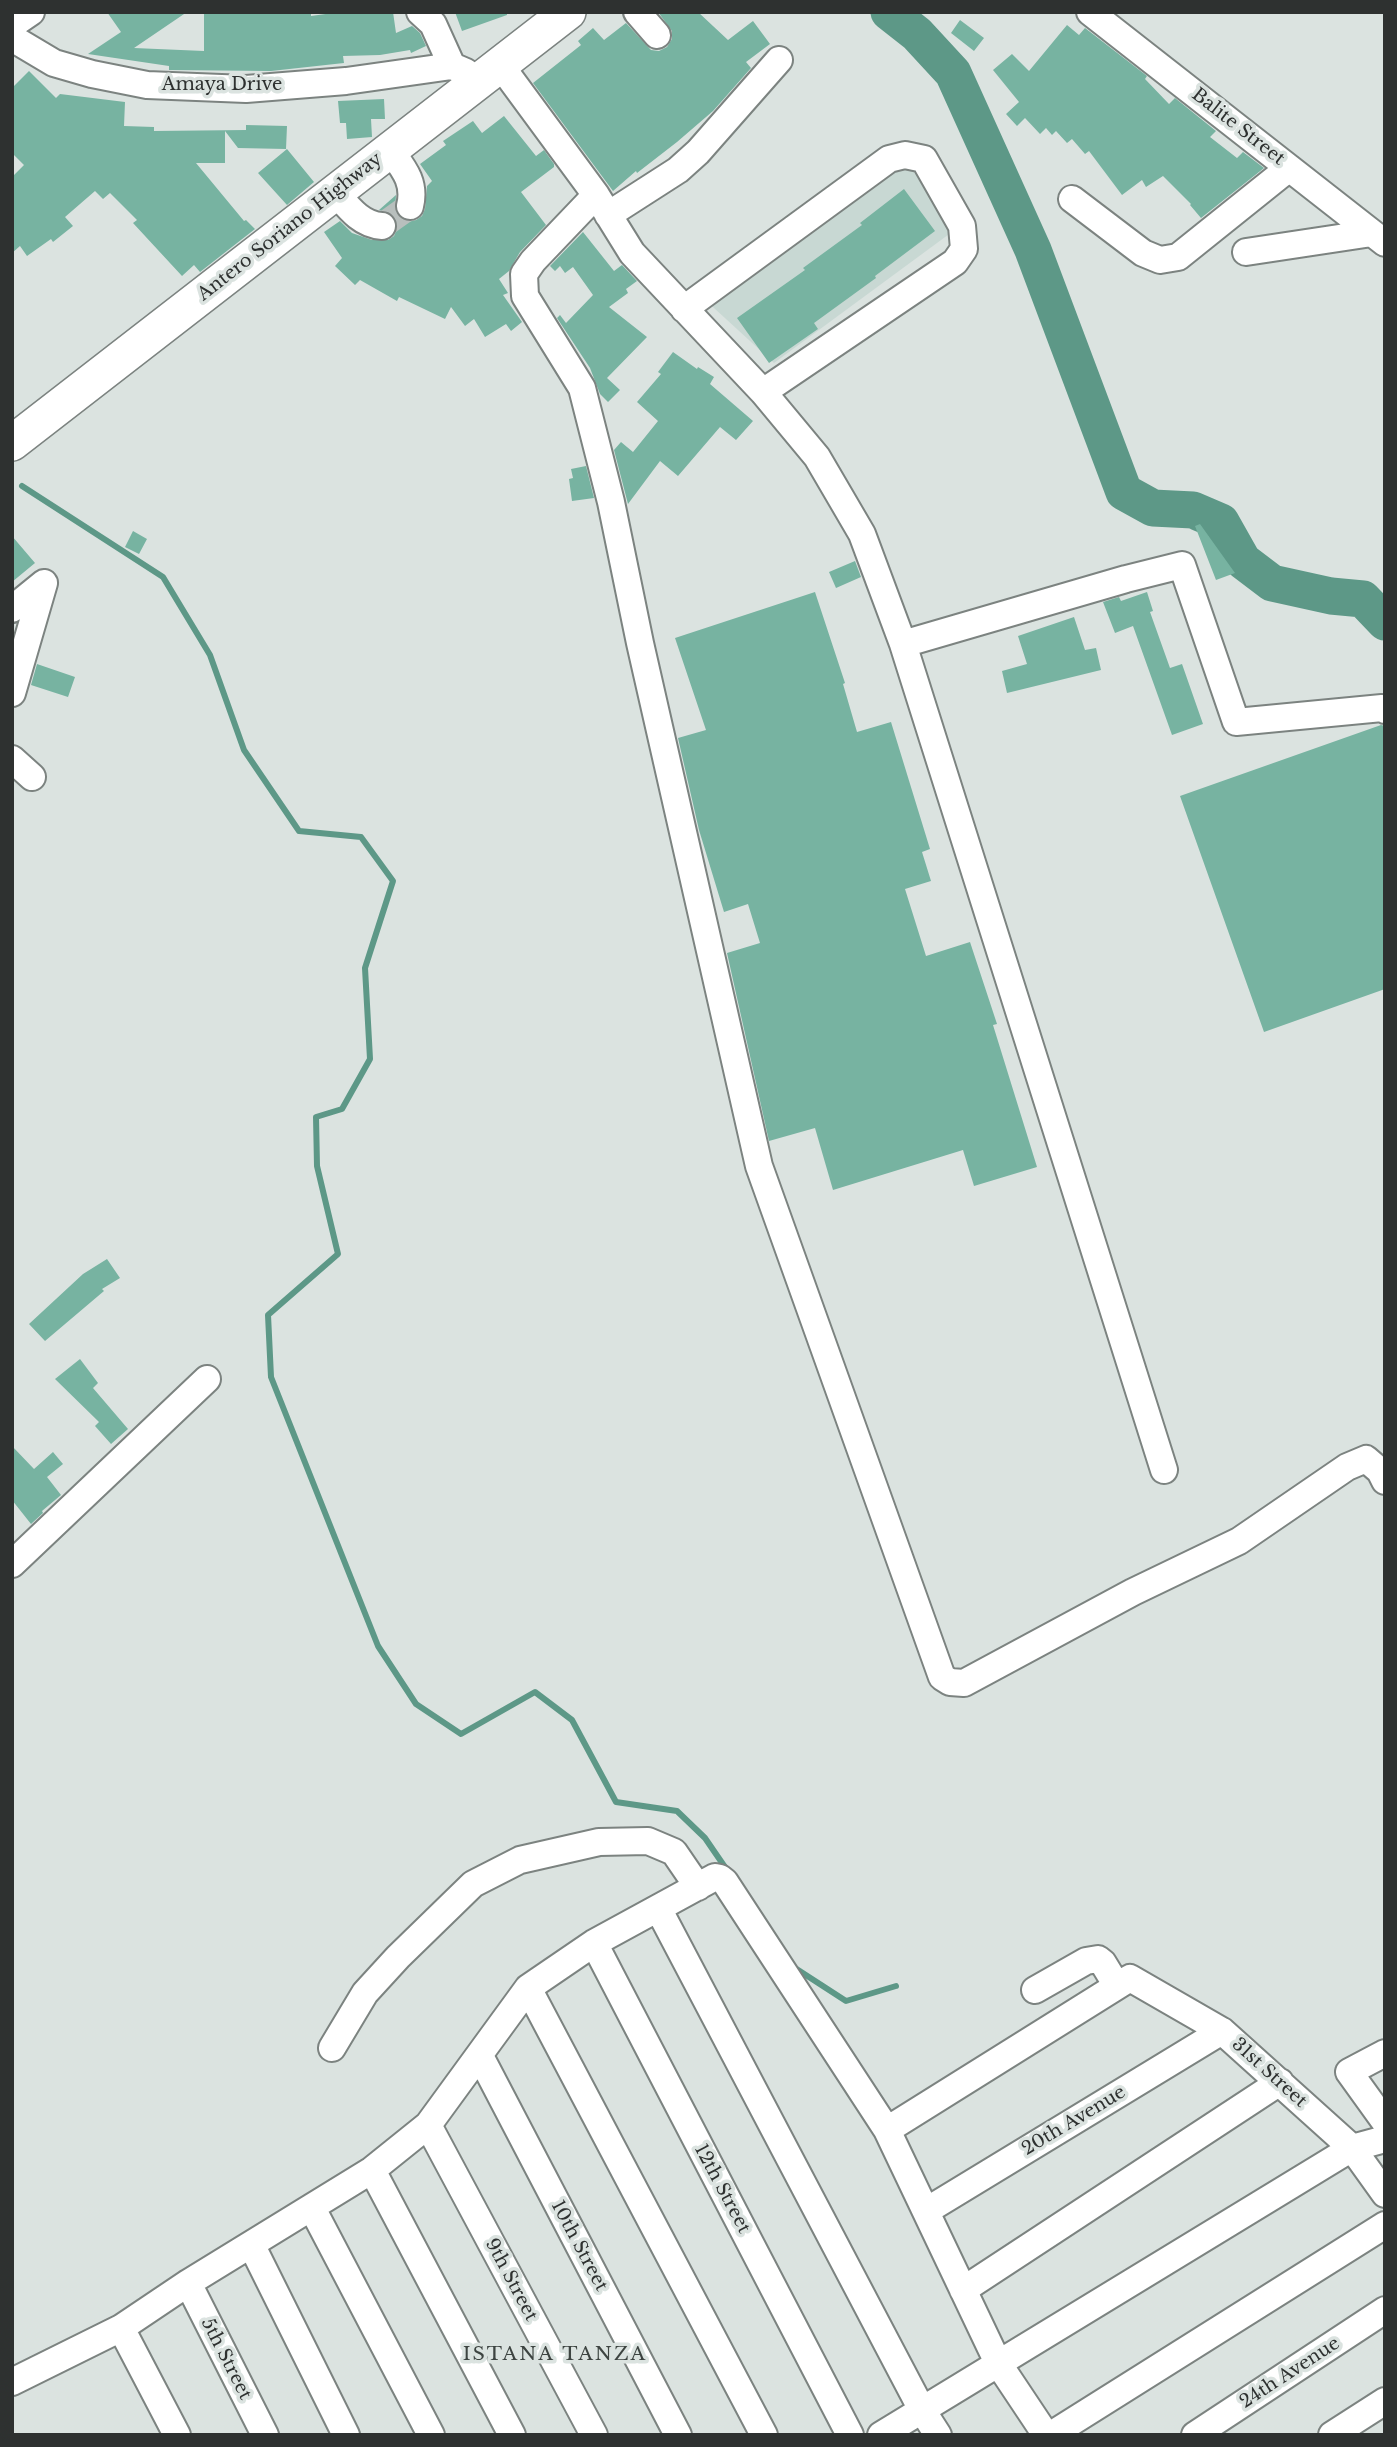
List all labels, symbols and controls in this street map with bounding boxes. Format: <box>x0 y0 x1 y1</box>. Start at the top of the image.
street label: Amaya Drive <box>162 74 282 96</box>
street label: Balite Street <box>1187 84 1289 170</box>
street label: Antero Soriano Highway <box>194 148 386 306</box>
street label: 31st Street <box>1227 2034 1311 2112</box>
street label: 20th Avenue <box>1018 2082 1130 2160</box>
street label: 12th Street <box>690 2141 754 2237</box>
street label: 10th Street <box>546 2197 612 2295</box>
street label: 9th Street <box>480 2235 542 2325</box>
street label: 5th Street <box>196 2315 256 2403</box>
street label: 24th Avenue <box>1236 2333 1344 2413</box>
district label: ISTANA TANZA <box>464 2344 646 2366</box>

